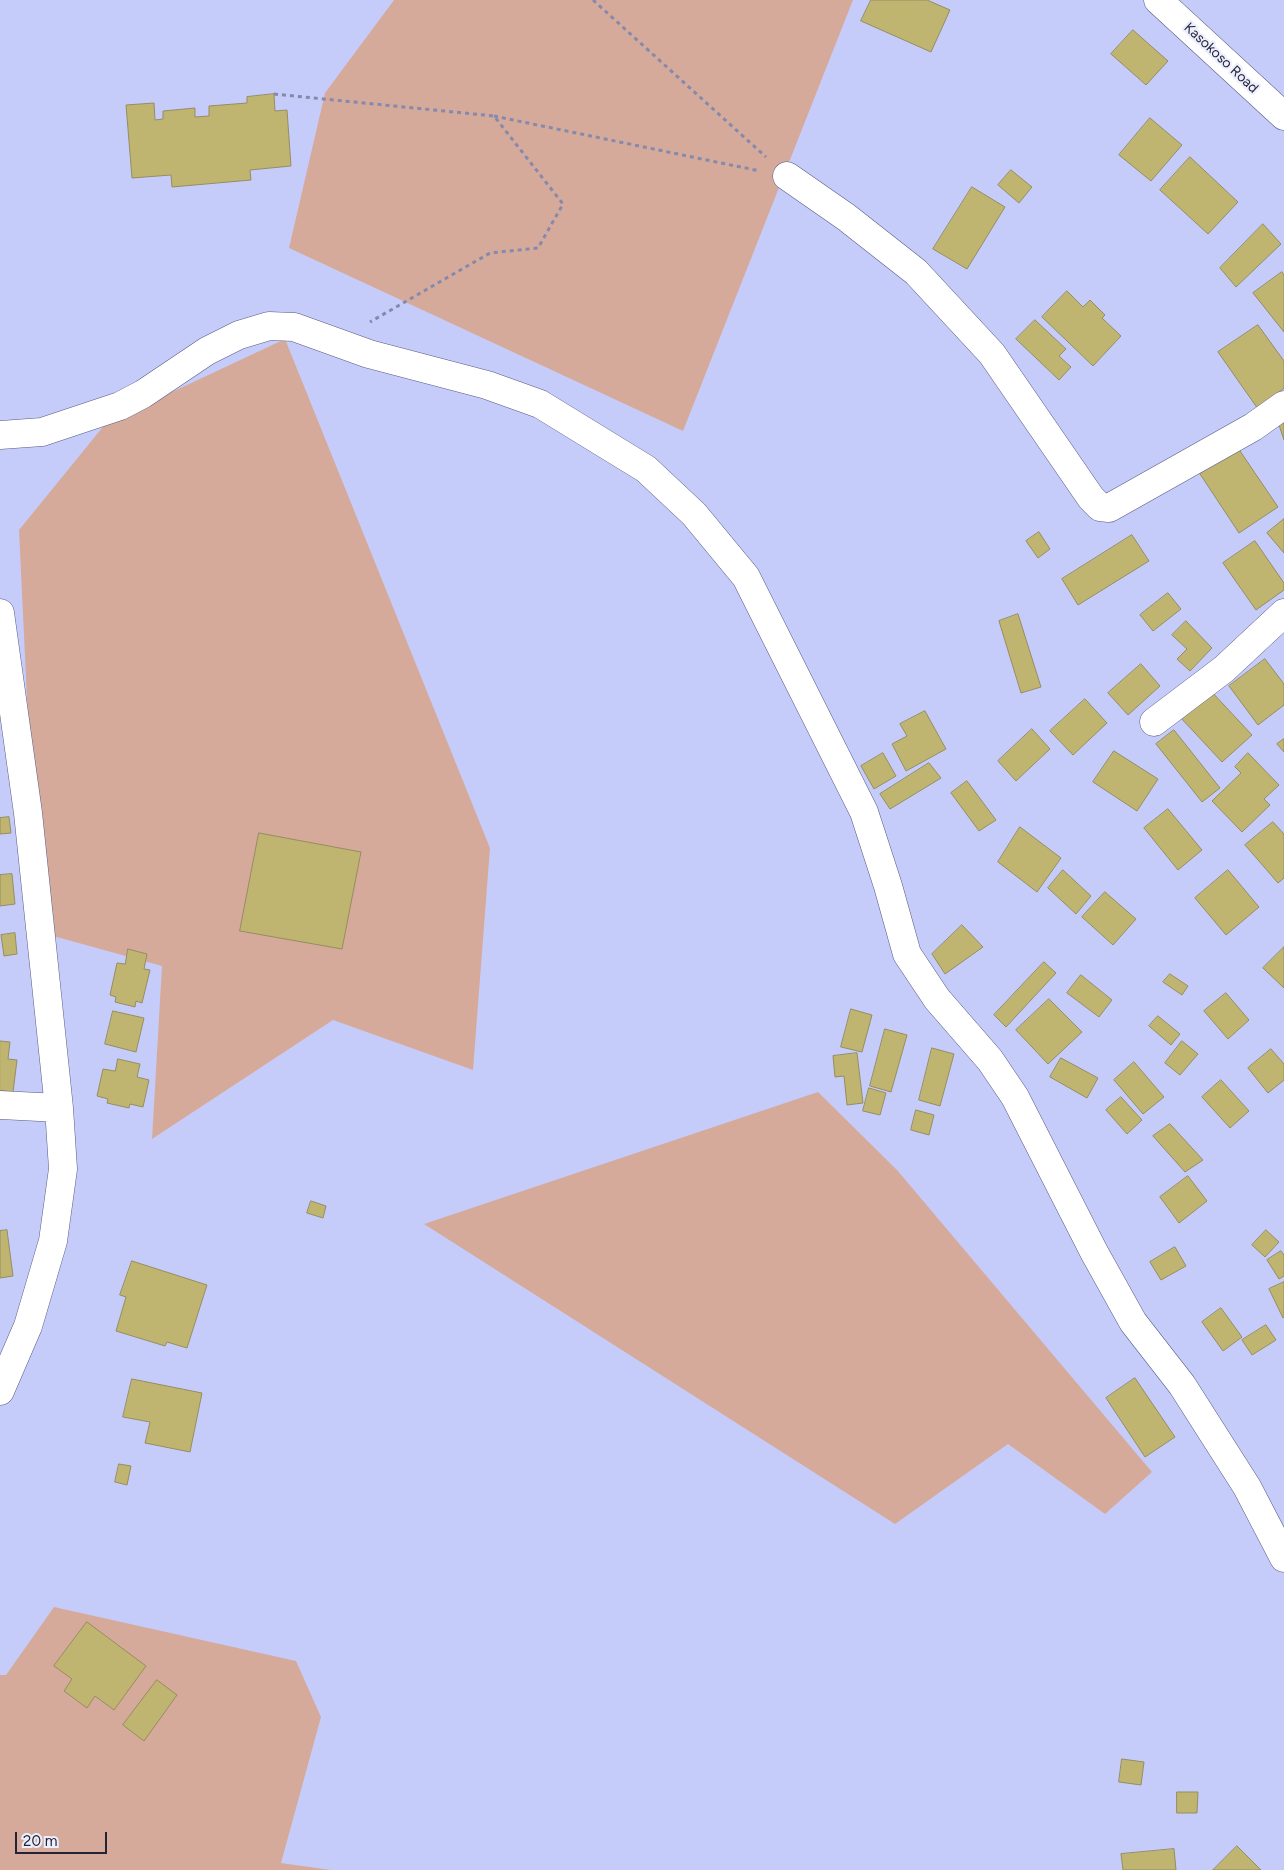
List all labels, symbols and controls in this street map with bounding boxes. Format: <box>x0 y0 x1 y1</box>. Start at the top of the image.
street label: Kasokoso Road <box>1180 19 1262 97</box>
scale bar <box>18 1822 110 1854</box>
text: 20 m <box>23 1832 57 1850</box>

